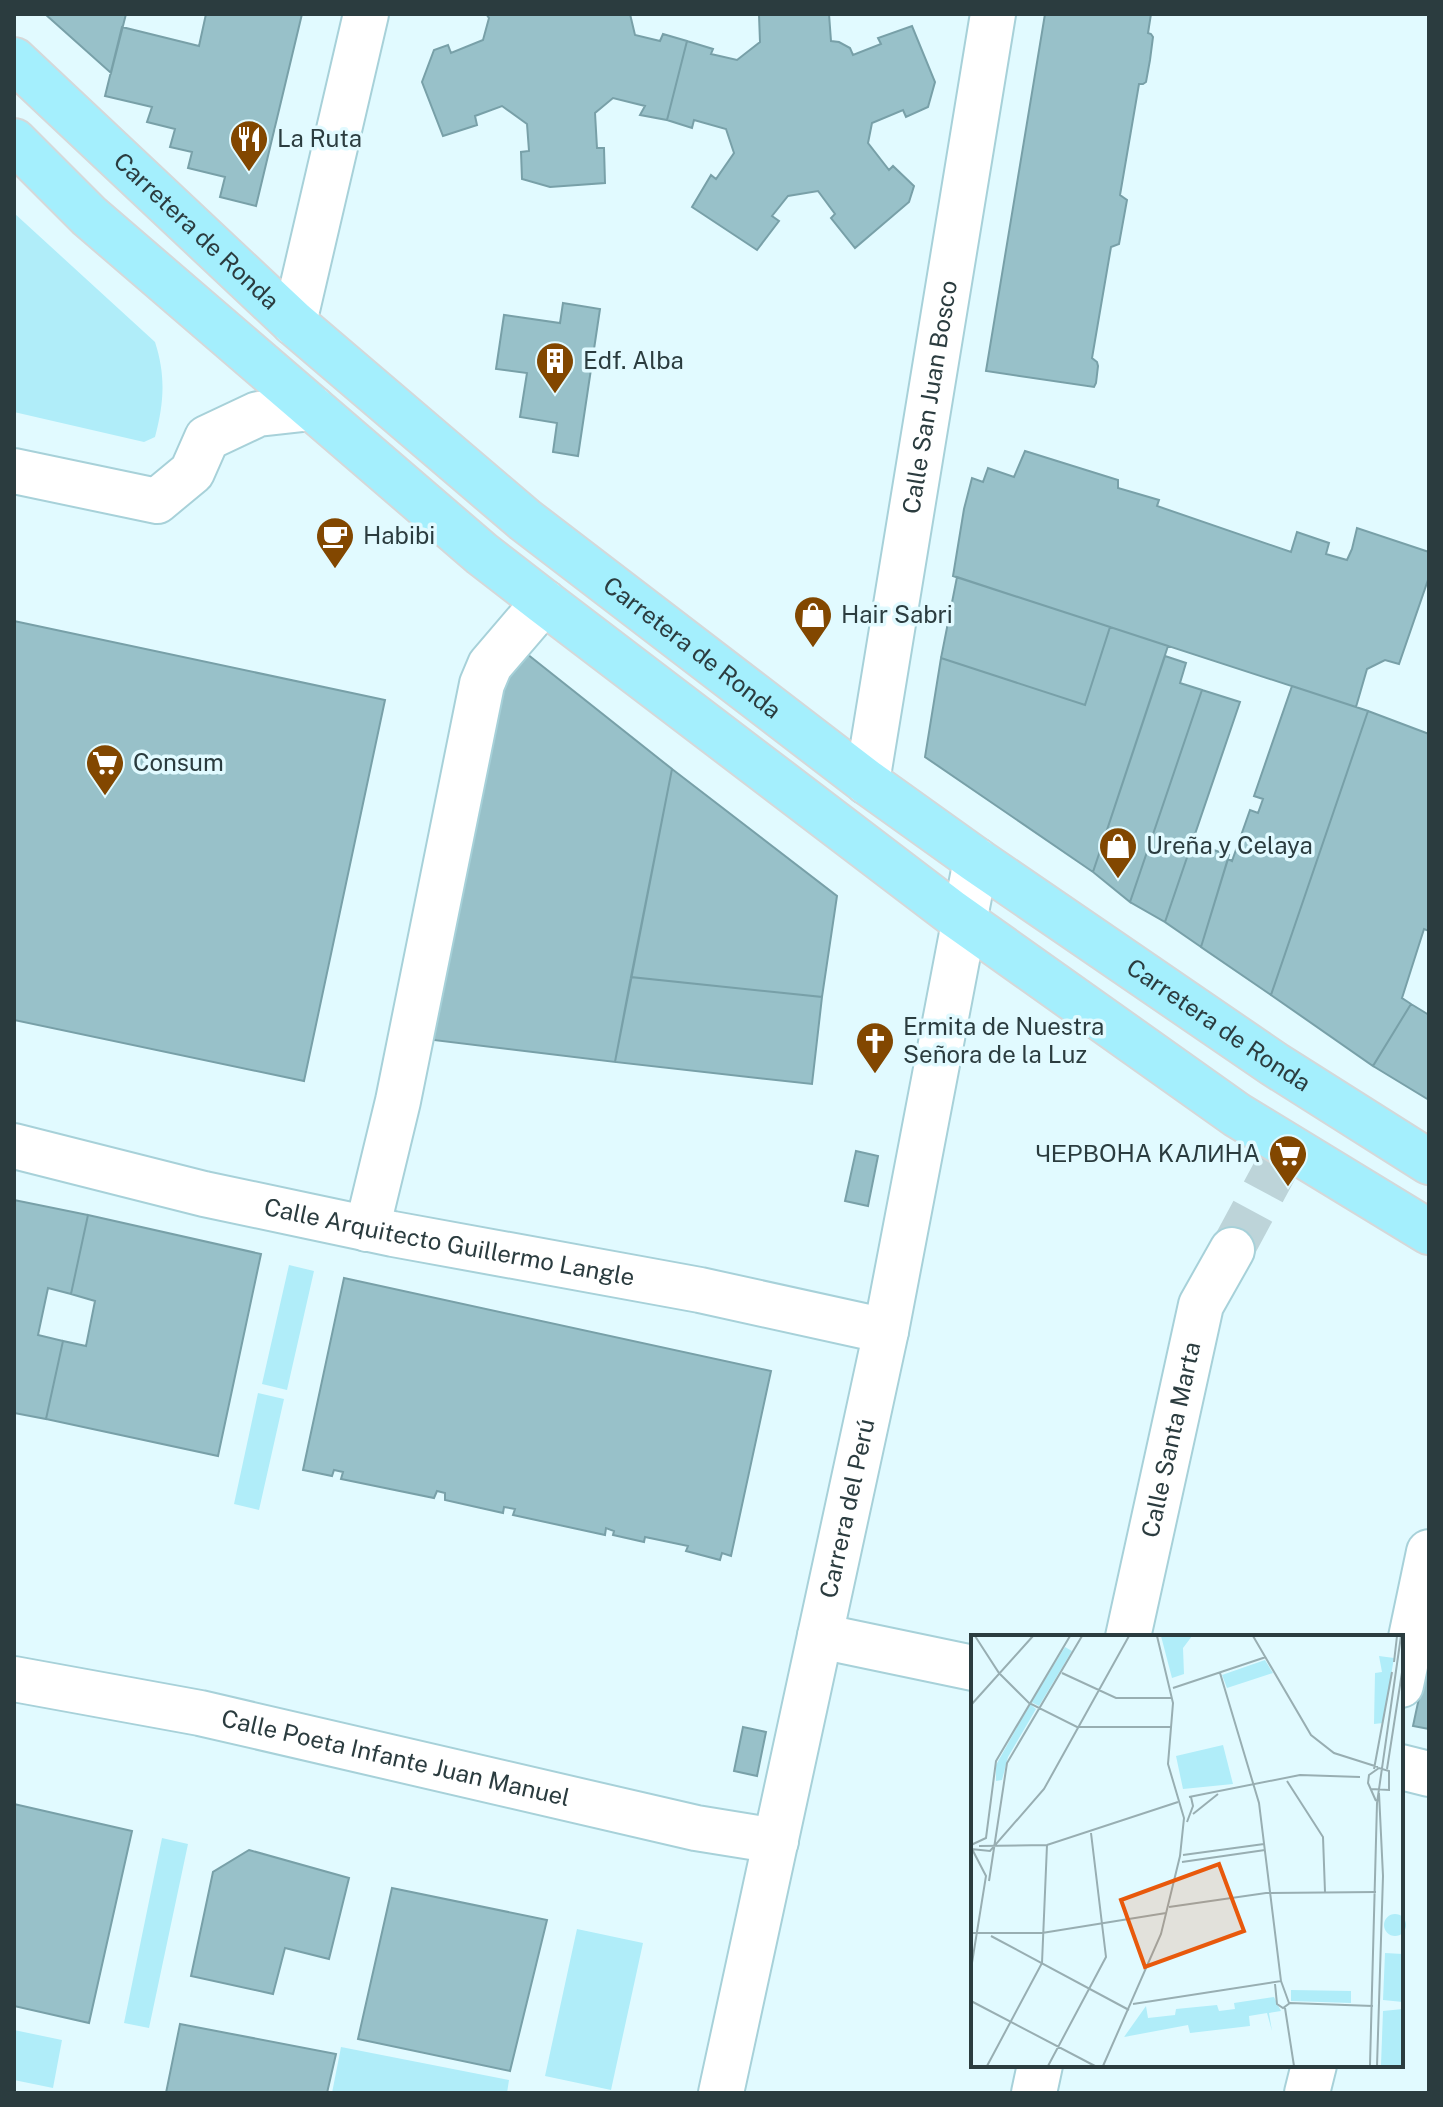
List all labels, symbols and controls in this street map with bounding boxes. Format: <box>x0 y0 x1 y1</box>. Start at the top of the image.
restaurant icon: La Ruta <box>228 118 270 173</box>
place label: La Ruta <box>277 124 362 152</box>
street label: Carretera de Ronda <box>109 146 285 315</box>
street label: Calle San Juan Bosco <box>896 278 962 516</box>
building icon: Edf. Alba <box>534 340 576 395</box>
place label: Edf. Alba <box>583 346 684 374</box>
cafe icon: Habibi <box>314 515 356 570</box>
place label: Habibi <box>363 521 435 549</box>
street label: Carretera de Ronda <box>598 570 787 724</box>
shop icon: Hair Sabri <box>792 594 834 649</box>
place label: Hair Sabri <box>841 600 953 628</box>
supermarket icon: Consum <box>84 742 126 797</box>
place label: Consum <box>133 748 224 776</box>
shop icon: Ureña y Celaya <box>1097 825 1139 880</box>
place label: Ureña y Celaya <box>1146 831 1313 859</box>
street label: Carretera de Ronda <box>1122 952 1316 1097</box>
place label: Ermita de Nuestra Señora de la Luz <box>903 1012 1104 1068</box>
church icon: Ermita de Nuestra Señora de la Luz <box>854 1020 896 1075</box>
supermarket icon: ЧЕРВOHA KAЛИHA <box>1267 1133 1309 1188</box>
place label: ЧЕРВOHA KAЛИHA <box>1035 1139 1260 1167</box>
street label: Calle Arquitecto Guillermo Langle <box>262 1192 637 1291</box>
street label: Calle Santa Marta <box>1135 1339 1206 1540</box>
street label: Carrera del Perú <box>814 1416 880 1601</box>
inset map <box>971 1635 1403 2067</box>
street label: Calle Poeta Infante Juan Manuel <box>219 1703 573 1811</box>

